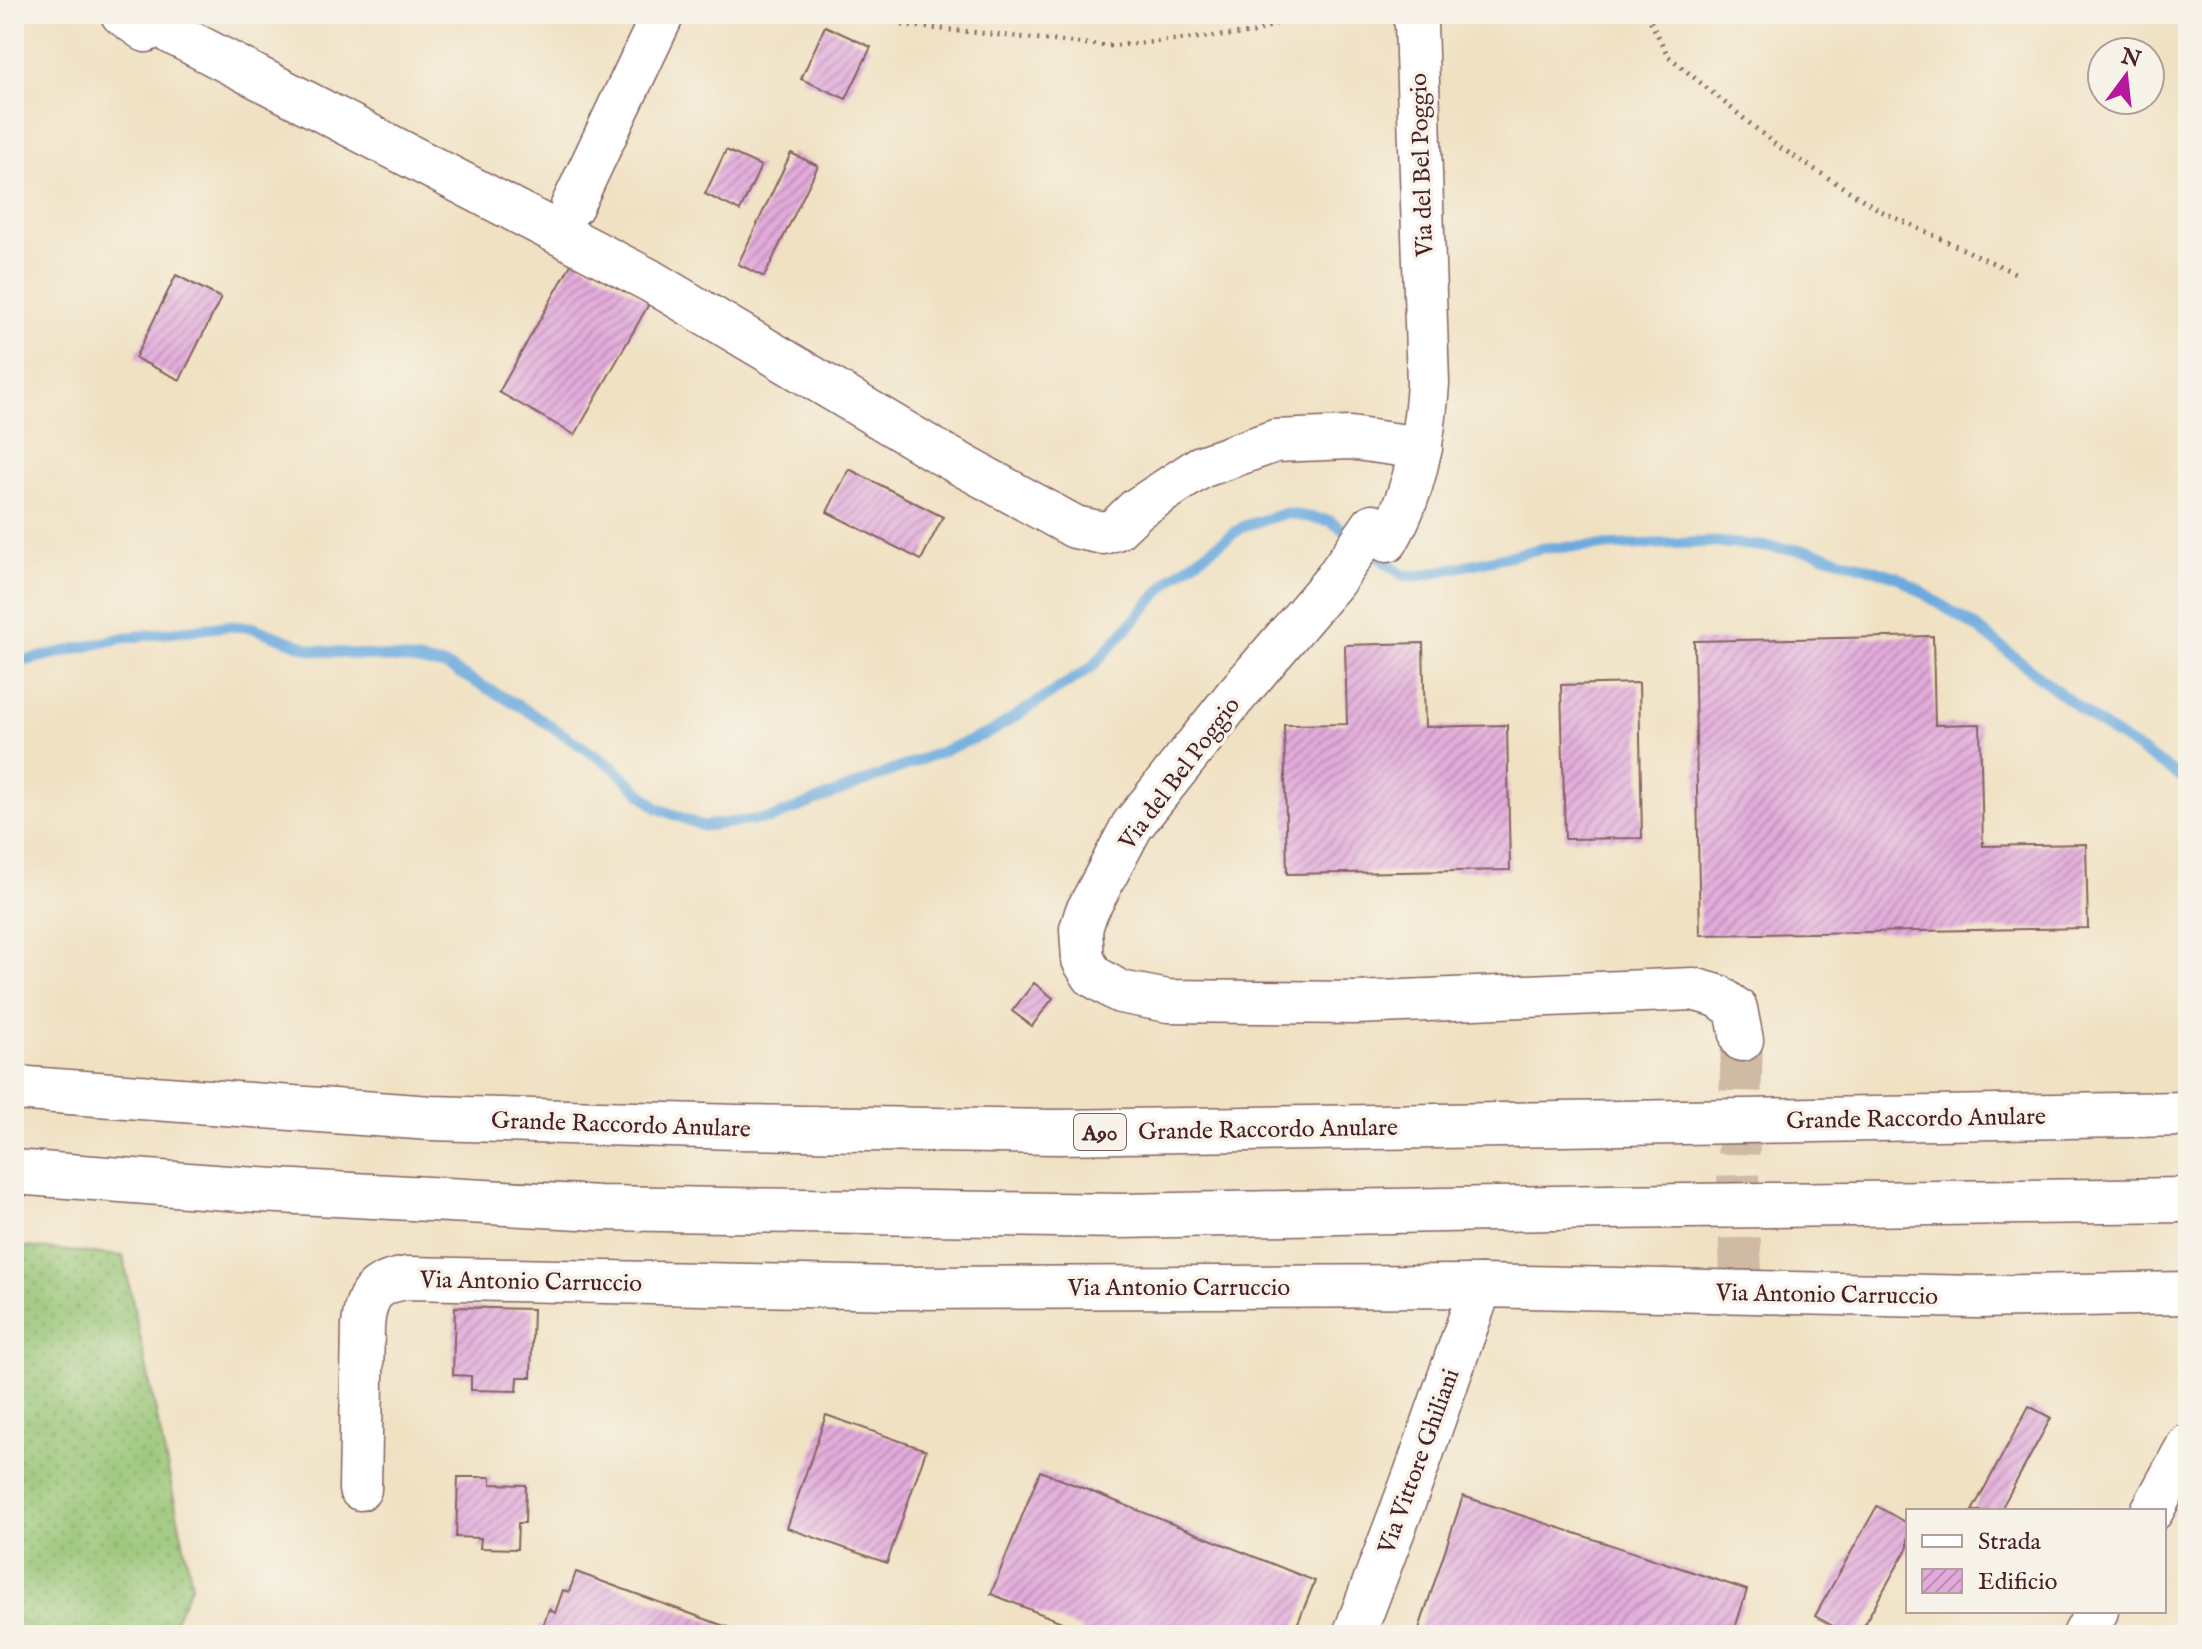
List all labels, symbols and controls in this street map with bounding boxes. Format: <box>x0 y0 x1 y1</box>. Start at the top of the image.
north arrow <box>2086 36 2166 116</box>
text: N <box>2117 42 2143 75</box>
street label: Via del Bel Poggio <box>1404 73 1441 258</box>
street label: Via del Bel Poggio <box>1112 691 1248 857</box>
street label: Grande Raccordo Anulare <box>1786 1102 2046 1137</box>
street label: Grande Raccordo Anulare <box>491 1105 751 1146</box>
street label: Grande Raccordo Anulare <box>1138 1113 1398 1148</box>
road number: A90 <box>1074 1114 1126 1150</box>
street label: Via Antonio Carruccio <box>419 1265 642 1300</box>
street label: Via Antonio Carruccio <box>1067 1273 1290 1304</box>
street label: Via Antonio Carruccio <box>1715 1278 1938 1313</box>
street label: Via Vittore Ghiliani <box>1371 1365 1467 1559</box>
legend <box>1906 1509 2166 1613</box>
text: Strada <box>1978 1527 2042 1558</box>
text: Edificio <box>1978 1567 2057 1598</box>

